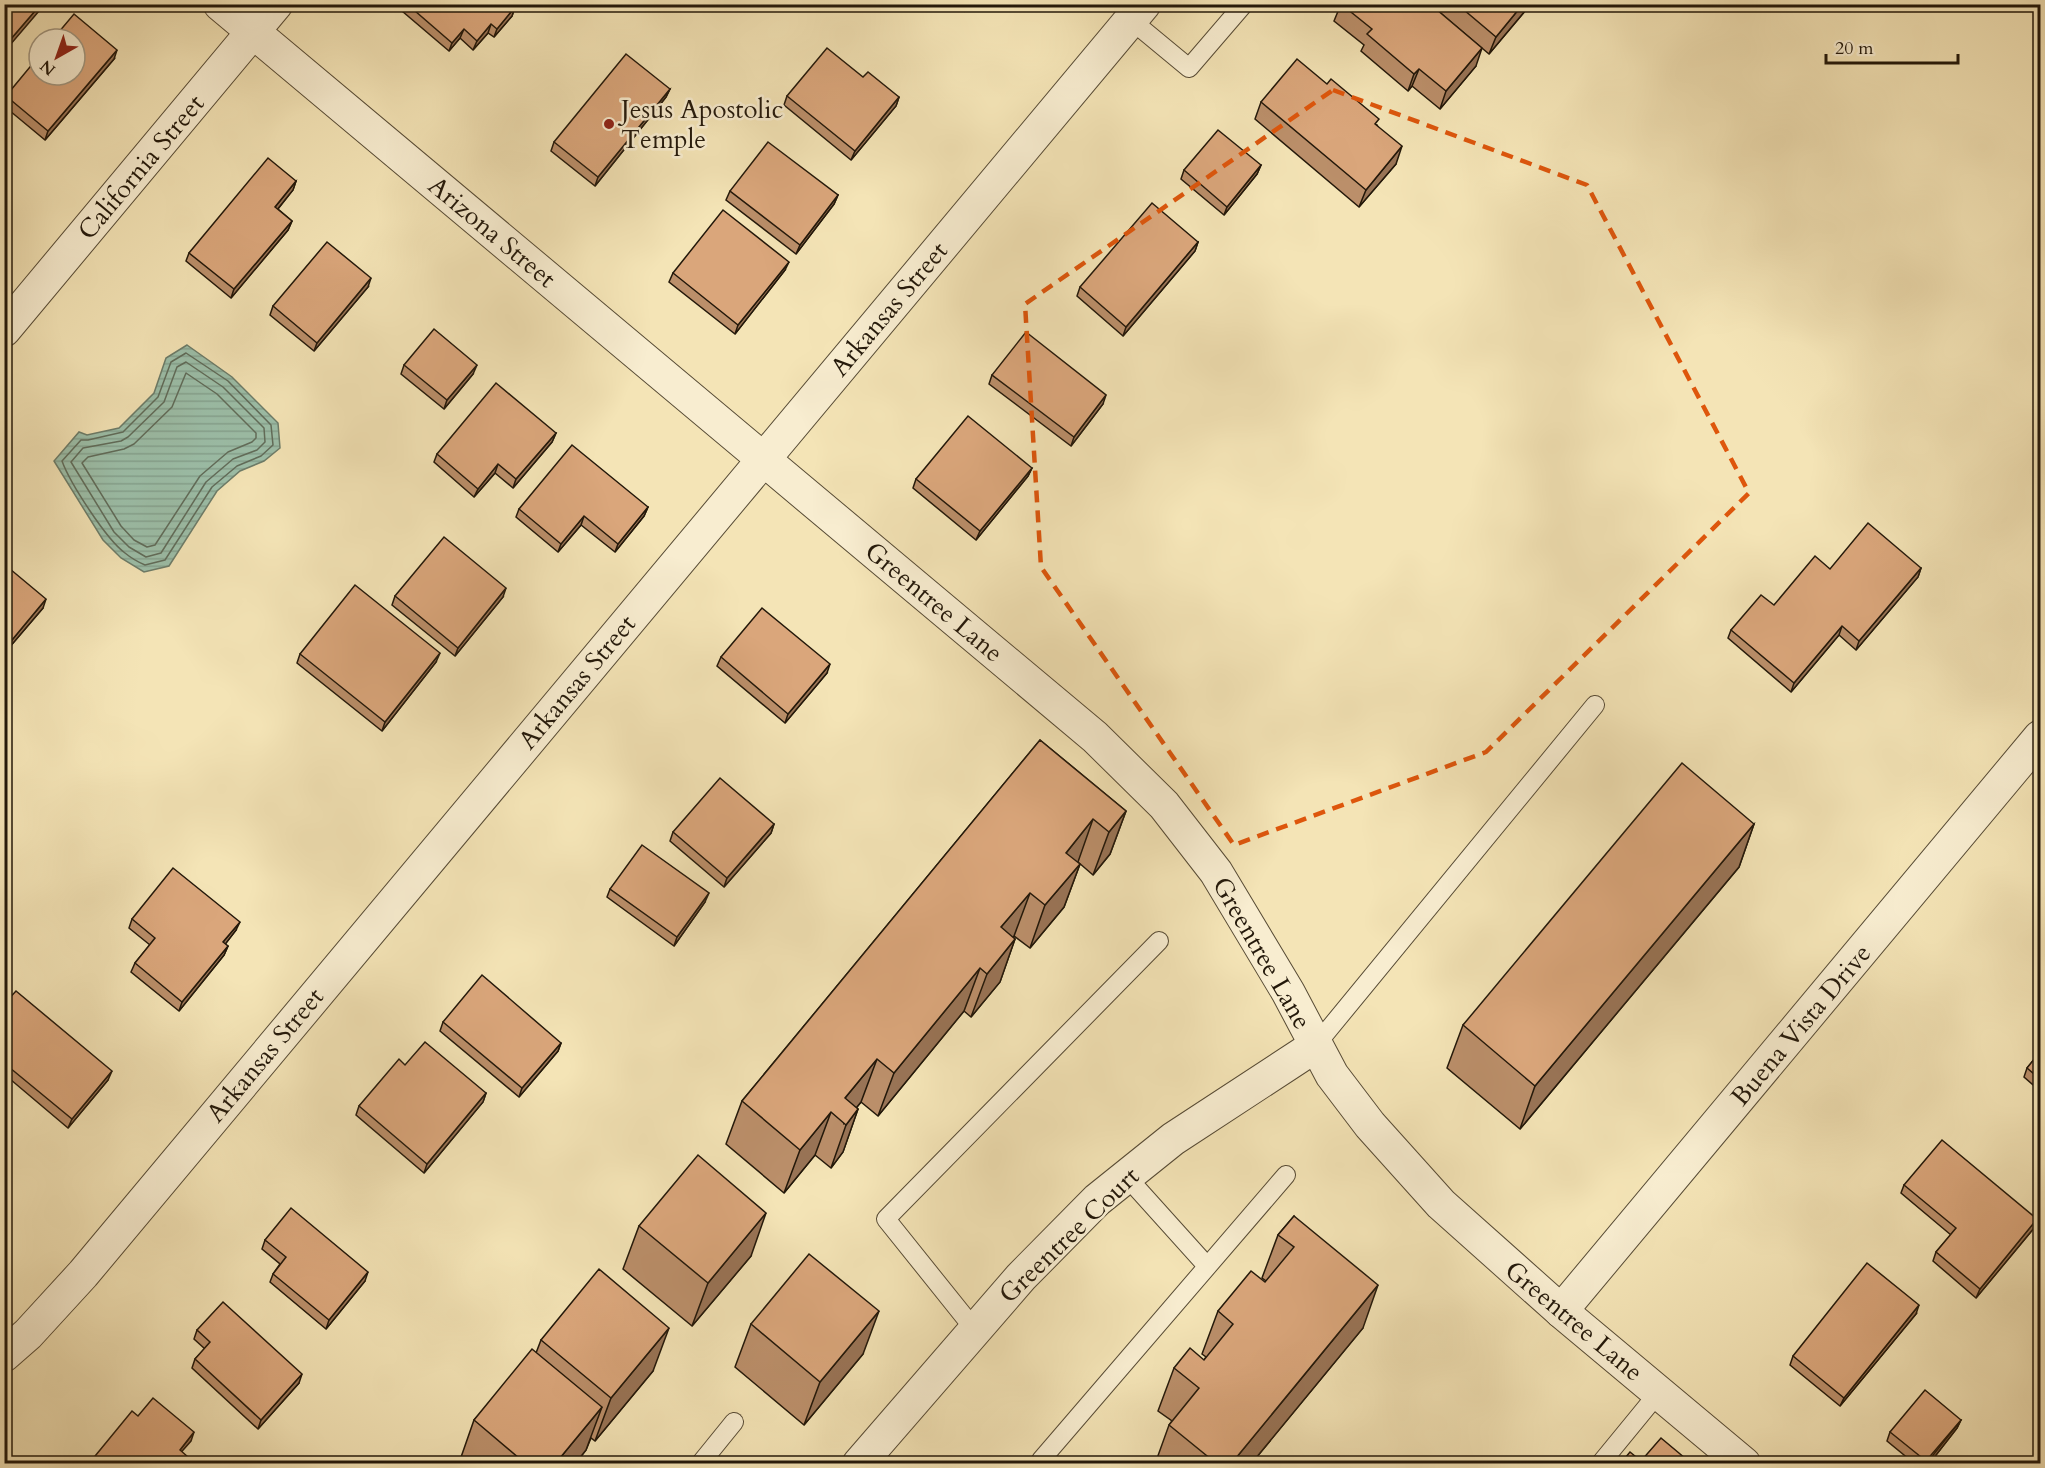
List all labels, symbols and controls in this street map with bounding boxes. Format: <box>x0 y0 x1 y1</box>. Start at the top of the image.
north arrow <box>27 27 87 87</box>
scale bar <box>1826 27 1958 65</box>
text: 20 m <box>1835 36 1874 61</box>
text: N <box>36 55 60 81</box>
street label: California Street <box>70 87 212 247</box>
place label: Jesus Apostolic Temple <box>617 92 783 157</box>
marker: Jesus Apostolic Temple <box>602 117 616 131</box>
street label: Arizona Street <box>421 168 563 296</box>
street label: Arkansas Street <box>822 234 956 384</box>
street label: Greentree Lane <box>858 534 1010 670</box>
street label: Arkansas Street <box>510 607 644 757</box>
street label: Greentree Lane <box>1204 871 1320 1035</box>
street label: Buena Vista Drive <box>1723 937 1879 1113</box>
street label: Arkansas Street <box>198 980 332 1130</box>
street label: Greentree Court <box>991 1159 1147 1311</box>
street label: Greentree Lane <box>1498 1253 1650 1389</box>

